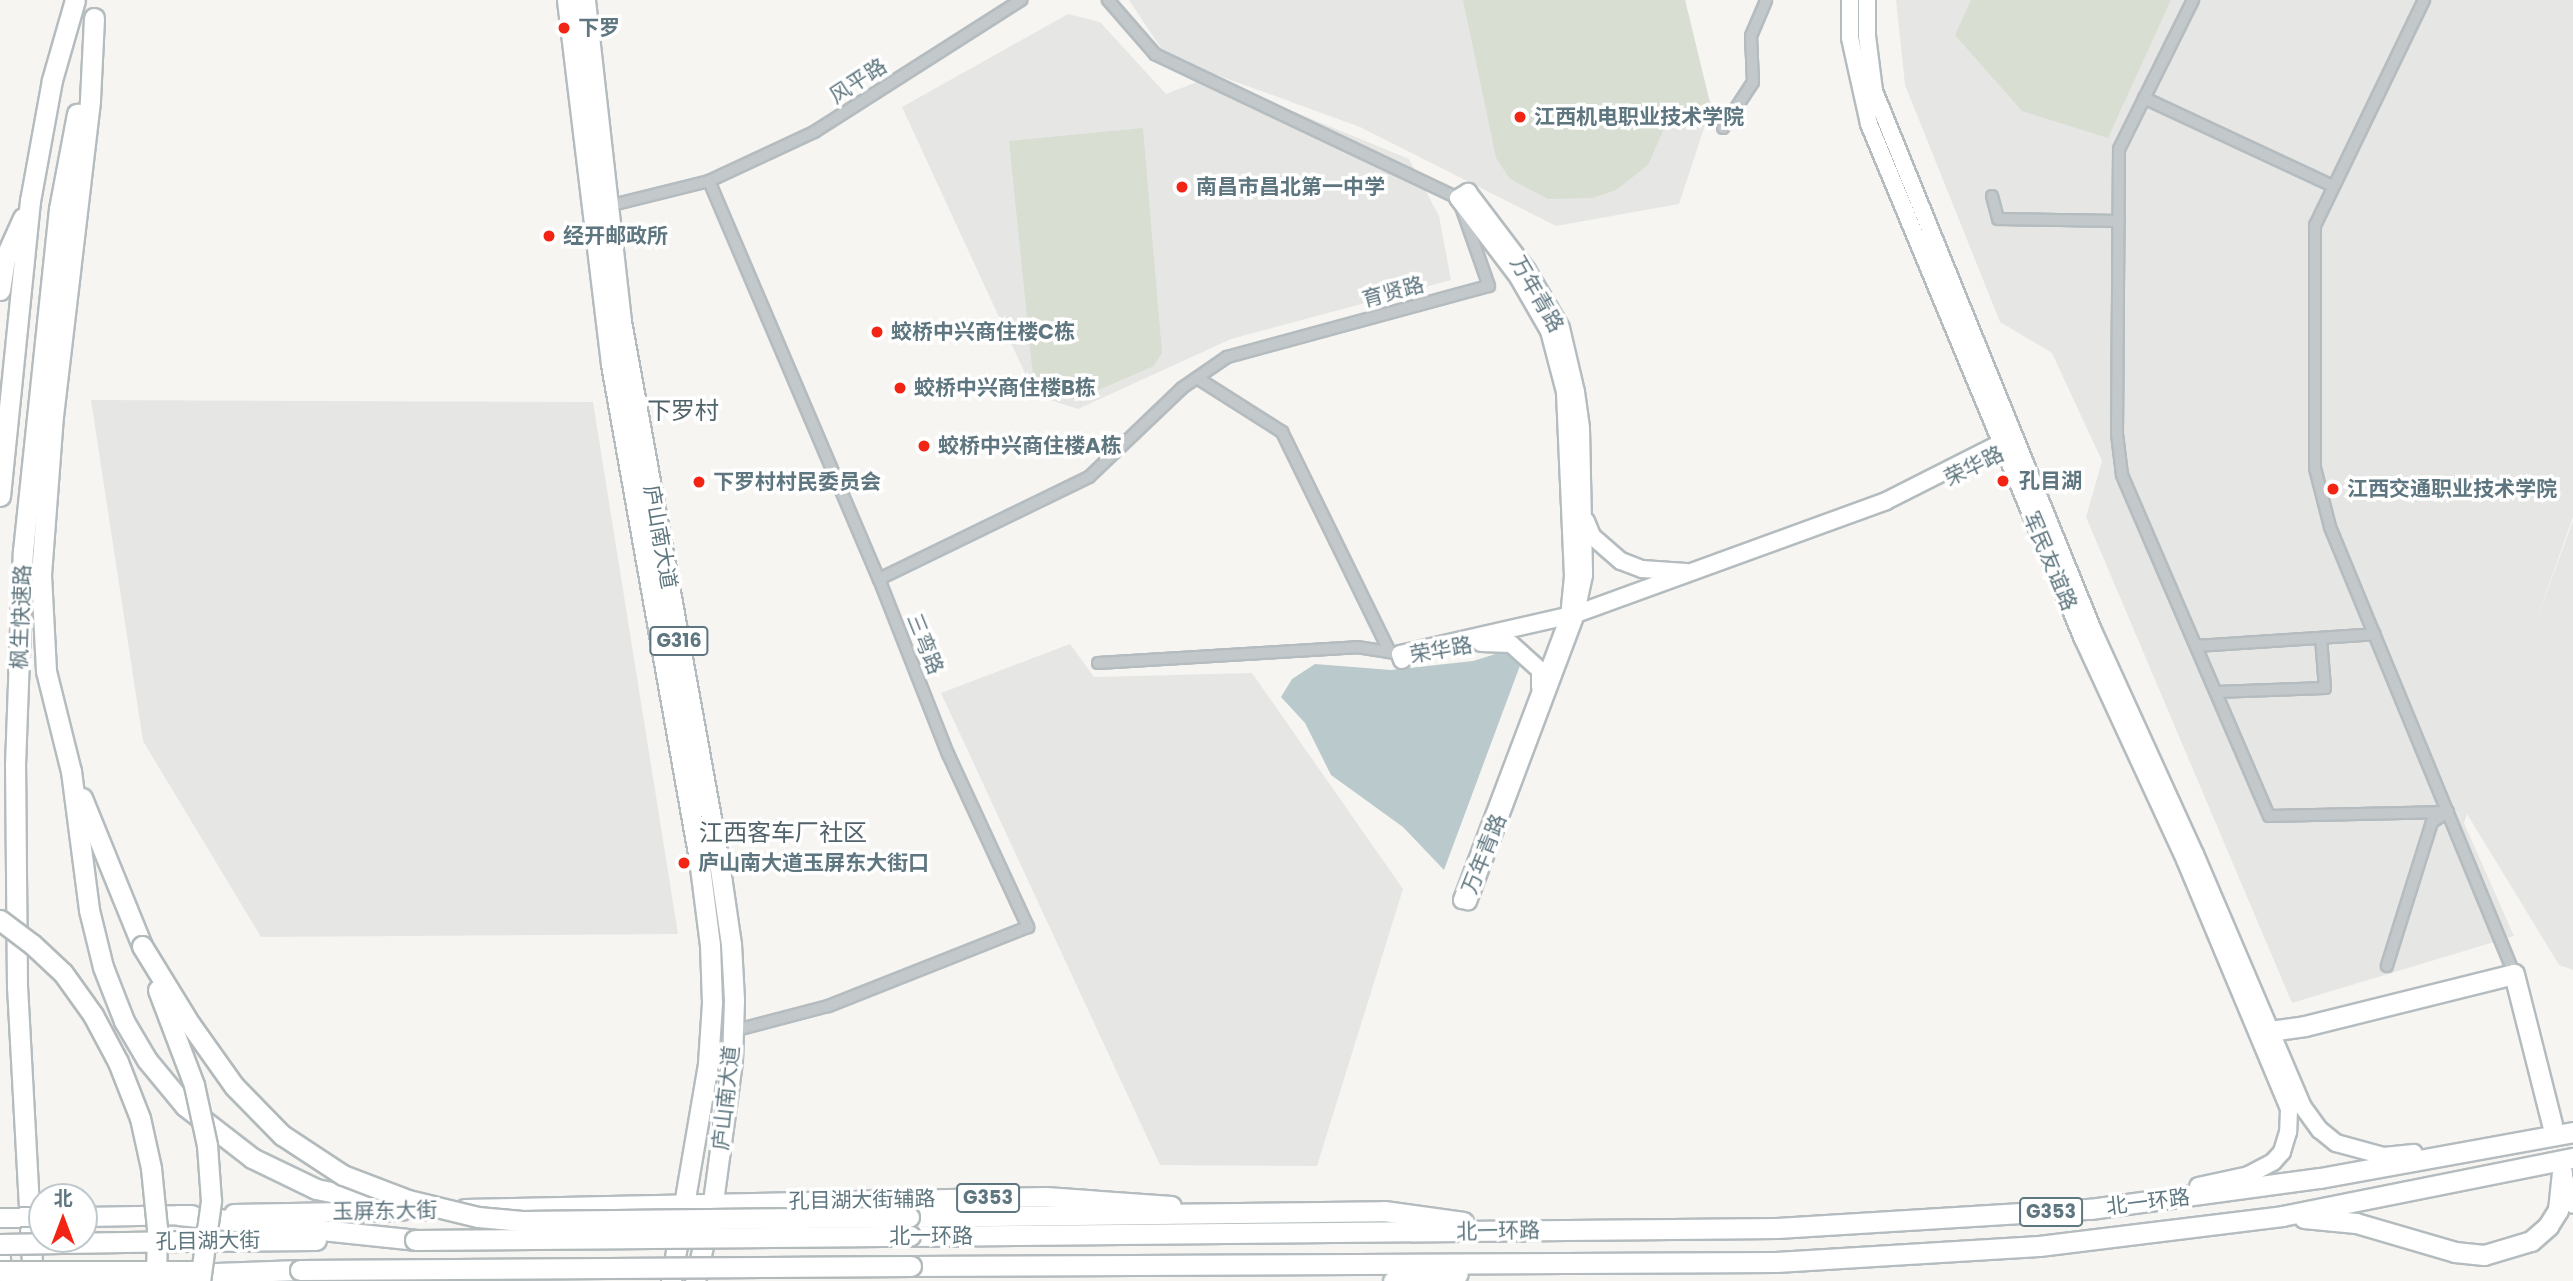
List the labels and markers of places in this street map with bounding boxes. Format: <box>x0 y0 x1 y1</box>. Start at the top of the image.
place label: 下罗 <box>578 15 620 41</box>
marker: 下罗 <box>556 20 572 36</box>
place label: 江西机电职业技术学院 <box>1534 104 1744 130</box>
marker: 江西机电职业技术学院 <box>1512 109 1528 125</box>
place label: 南昌市昌北第一中学 <box>1196 174 1385 200</box>
marker: 南昌市昌北第一中学 <box>1174 179 1190 195</box>
place label: 经开邮政所 <box>563 223 668 249</box>
marker: 经开邮政所 <box>541 228 557 244</box>
place label: 蛟桥中兴商住楼C栋 <box>891 319 1075 345</box>
marker: 蛟桥中兴商住楼C栋 <box>869 324 885 340</box>
place label: 蛟桥中兴商住楼B栋 <box>914 375 1096 401</box>
marker: 蛟桥中兴商住楼B栋 <box>892 380 908 396</box>
place label: 蛟桥中兴商住楼A栋 <box>938 433 1121 459</box>
marker: 蛟桥中兴商住楼A栋 <box>916 438 932 454</box>
place label: 孔目湖 <box>2019 468 2082 494</box>
place label: 下罗村村民委员会 <box>713 469 881 495</box>
marker: 孔目湖 <box>1993 471 2013 491</box>
marker: 下罗村村民委员会 <box>691 474 707 490</box>
place label: 江西交通职业技术学院 <box>2347 476 2557 502</box>
marker: 江西交通职业技术学院 <box>2325 481 2341 497</box>
place label: 庐山南大道玉屏东大街口 <box>698 850 929 876</box>
marker: 庐山南大道玉屏东大街口 <box>676 855 692 871</box>

